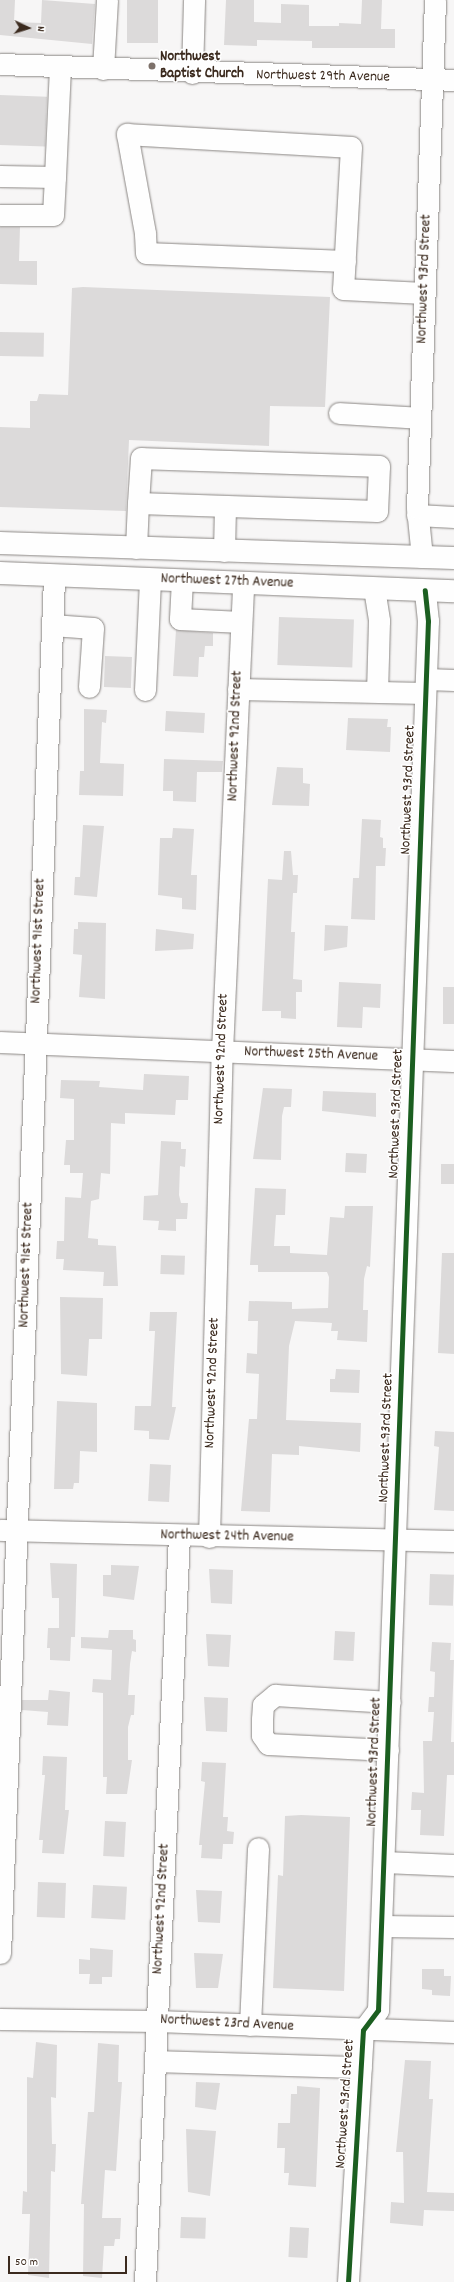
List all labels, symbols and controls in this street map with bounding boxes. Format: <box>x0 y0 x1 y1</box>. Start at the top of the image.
north arrow <box>8 8 48 48</box>
text: N <box>32 26 48 32</box>
place label: Northwest Baptist Church <box>160 48 244 83</box>
marker: Northwest Baptist Church <box>147 61 157 71</box>
street label: Northwest 29th Avenue <box>256 67 390 87</box>
street label: Northwest 93rd Street <box>414 214 436 344</box>
street label: Northwest 27th Avenue <box>160 571 294 593</box>
street label: Northwest 92nd Street <box>225 670 247 802</box>
street label: Northwest 93rd Street <box>398 725 420 855</box>
street label: Northwest 91st Street <box>28 878 50 1004</box>
street label: Northwest 92nd Street <box>211 993 233 1125</box>
street label: Northwest 25th Avenue <box>244 1044 378 1066</box>
street label: Northwest 93rd Street <box>386 1049 408 1179</box>
street label: Northwest 91st Street <box>16 1202 38 1328</box>
street label: Northwest 92nd Street <box>202 1317 224 1449</box>
street label: Northwest 93rd Street <box>376 1373 398 1503</box>
street label: Northwest 24th Avenue <box>160 1527 294 1547</box>
street label: Northwest 93rd Street <box>364 1697 386 1827</box>
street label: Northwest 92nd Street <box>150 1843 174 1975</box>
street label: Northwest 23rd Avenue <box>160 2012 294 2036</box>
street label: Northwest 93rd Street <box>333 2039 359 2169</box>
scale bar <box>10 2248 129 2274</box>
text: 50 m <box>15 2254 38 2271</box>

